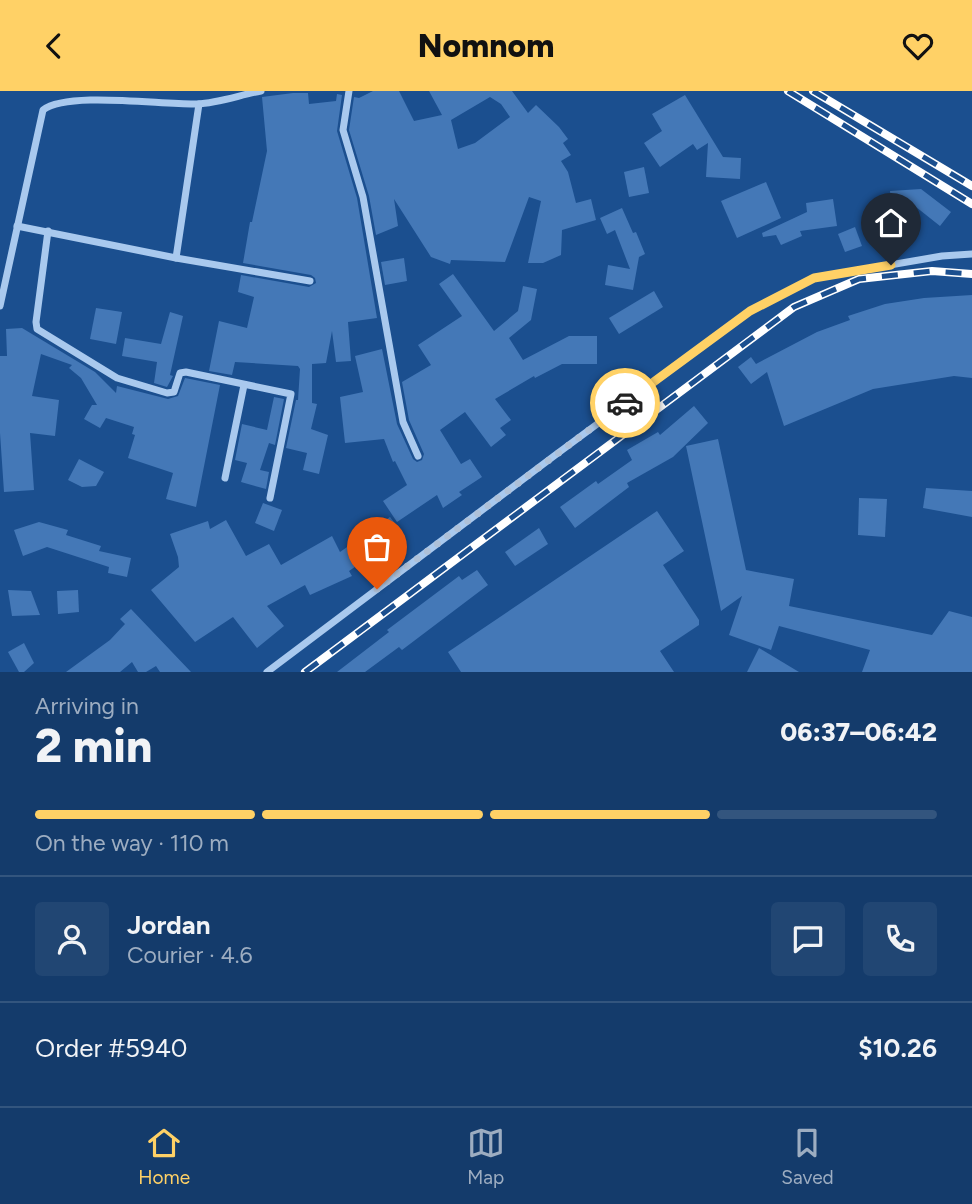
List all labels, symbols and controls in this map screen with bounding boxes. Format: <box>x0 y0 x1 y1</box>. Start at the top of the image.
icon: back <box>35 27 73 65</box>
text: Nomnom <box>418 27 554 65</box>
icon: heart <box>899 27 937 65</box>
pin <box>861 193 921 265</box>
icon: home <box>872 204 910 242</box>
courier <box>590 368 660 438</box>
icon: car <box>606 384 644 422</box>
pin <box>347 517 407 589</box>
icon: bag <box>358 528 396 566</box>
text: Arriving in <box>35 692 139 720</box>
text: 06:37–06:42 <box>780 716 937 748</box>
text: 2 min <box>35 718 152 774</box>
text: On the way · 110 m <box>35 829 229 857</box>
button: person <box>35 902 109 976</box>
button: chat <box>771 902 845 976</box>
button: phone <box>863 902 937 976</box>
text: Jordan <box>127 909 210 941</box>
text: Courier · 4.6 <box>127 941 253 969</box>
text: Order #5940 <box>35 1032 187 1064</box>
text: $10.26 <box>858 1032 937 1064</box>
tab: Home <box>138 1124 190 1189</box>
tab: Map <box>467 1124 505 1189</box>
tab: Saved <box>781 1124 834 1189</box>

